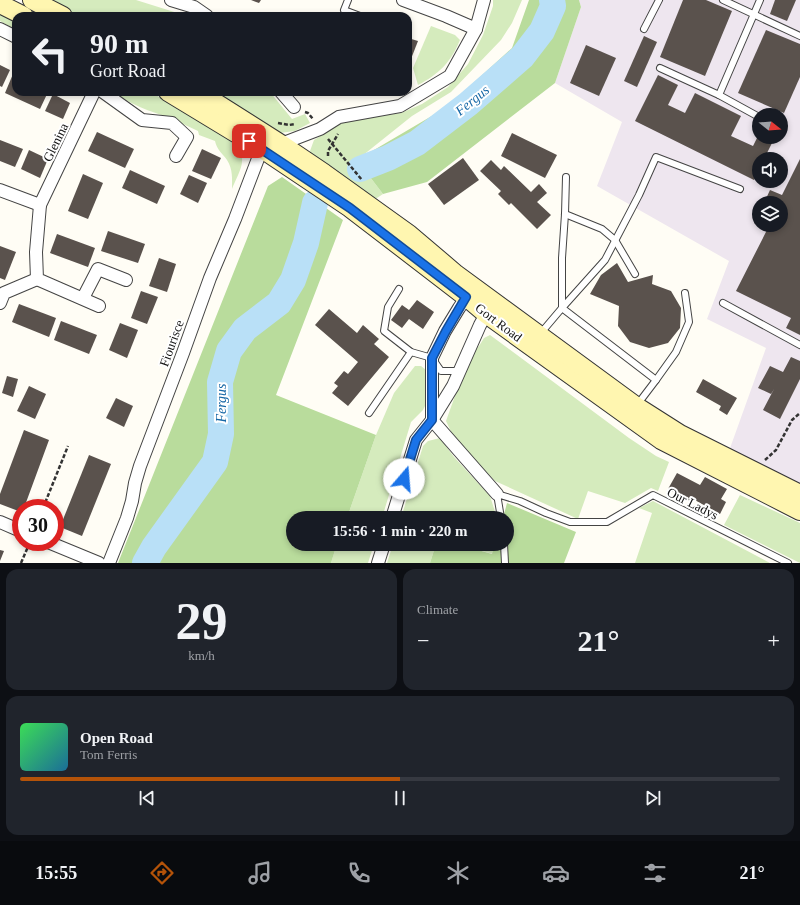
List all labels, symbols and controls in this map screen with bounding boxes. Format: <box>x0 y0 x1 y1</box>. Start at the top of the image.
icon: left <box>24 28 76 80</box>
text: 90 m <box>90 28 148 59</box>
text: Gort Road <box>90 61 166 81</box>
water label: Fergus <box>452 82 493 119</box>
north arrow <box>752 108 788 144</box>
map controls <box>752 108 788 232</box>
street label: Glenina <box>40 120 71 164</box>
pin <box>232 124 266 158</box>
icon: arrive <box>238 130 260 152</box>
button: sound <box>752 152 788 188</box>
button: layers <box>752 196 788 232</box>
street label: Gort Road <box>472 300 525 345</box>
street label: Fiourisce <box>156 318 187 368</box>
water label: Fergus <box>214 383 229 424</box>
position arrow <box>383 458 425 500</box>
street label: Our Ladys <box>665 484 721 523</box>
speed limit sign: 30 <box>12 499 64 551</box>
text: 15:56 · 1 min · 220 m <box>333 523 468 539</box>
text: 29 <box>176 593 228 650</box>
text: Climate <box>417 602 458 617</box>
text: 21° <box>578 624 620 657</box>
text: − <box>417 628 429 653</box>
text: + <box>768 628 780 653</box>
text: km/h <box>188 648 215 663</box>
text: Open Road <box>80 730 153 746</box>
text: Tom Ferris <box>80 747 137 762</box>
icon: previous <box>136 787 158 809</box>
icon: pause <box>389 787 411 809</box>
icon: next <box>642 787 664 809</box>
icon: directions <box>148 859 176 887</box>
icon: music <box>246 859 274 887</box>
icon: phone <box>345 859 373 887</box>
icon: climate <box>444 859 472 887</box>
icon: car <box>542 859 570 887</box>
icon: filters <box>641 859 669 887</box>
text: 15:55 <box>35 863 77 883</box>
text: 21° <box>739 863 765 883</box>

